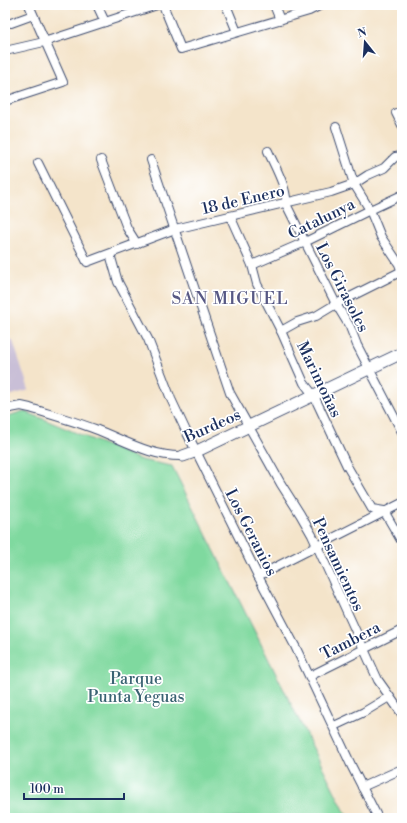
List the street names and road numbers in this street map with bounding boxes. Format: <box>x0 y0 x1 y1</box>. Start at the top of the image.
street label: 18 de Enero <box>200 181 287 219</box>
street label: Catalunya <box>285 194 359 244</box>
street label: Los Girasoles <box>311 239 373 336</box>
street label: Marimoñas <box>292 338 346 421</box>
street label: Burdeos <box>180 405 244 448</box>
street label: Los Geranios <box>221 485 282 580</box>
street label: Pensamientos <box>308 514 369 614</box>
street label: Tambera <box>317 617 385 664</box>

